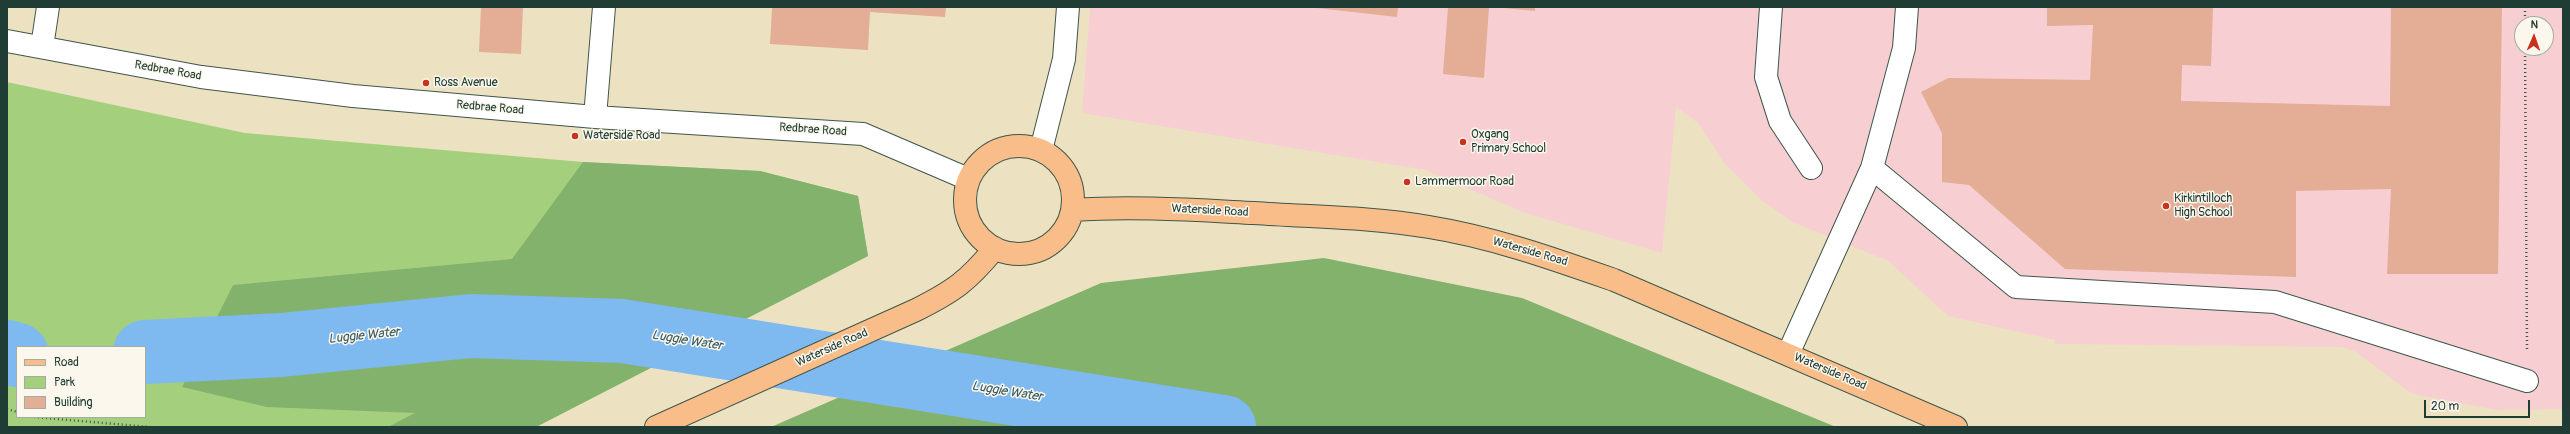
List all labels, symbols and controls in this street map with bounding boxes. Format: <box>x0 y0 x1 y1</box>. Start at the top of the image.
north arrow <box>2514 16 2554 56</box>
text: N <box>2530 18 2538 31</box>
street label: Redbrae Road <box>133 58 203 84</box>
place label: Ross Avenue <box>434 76 498 90</box>
marker: Ross Avenue <box>421 78 431 88</box>
street label: Redbrae Road <box>456 98 524 118</box>
street label: Redbrae Road <box>779 120 847 140</box>
place label: Oxgang Primary School <box>1471 128 1546 156</box>
place label: Waterside Road <box>583 129 660 143</box>
marker: Waterside Road <box>570 131 580 141</box>
marker: Oxgang Primary School <box>1458 137 1468 147</box>
place label: Lammermoor Road <box>1415 175 1514 189</box>
marker: Lammermoor Road <box>1402 177 1412 187</box>
place label: Kirkintilloch High School <box>2174 192 2233 220</box>
marker: Kirkintilloch High School <box>2161 201 2171 211</box>
street label: Waterside Road <box>1171 202 1249 220</box>
street label: Waterside Road <box>1491 234 1569 270</box>
water label: Luggie Water <box>328 325 400 347</box>
street label: Waterside Road <box>794 326 870 370</box>
water label: Luggie Water <box>650 328 724 354</box>
legend <box>16 346 146 418</box>
street label: Waterside Road <box>1792 350 1868 394</box>
text: Road <box>54 355 79 370</box>
text: Park <box>54 375 75 390</box>
water label: Luggie Water <box>970 379 1044 405</box>
scale bar <box>2426 392 2532 418</box>
text: Building <box>54 395 93 410</box>
text: 20 m <box>2431 399 2459 414</box>

